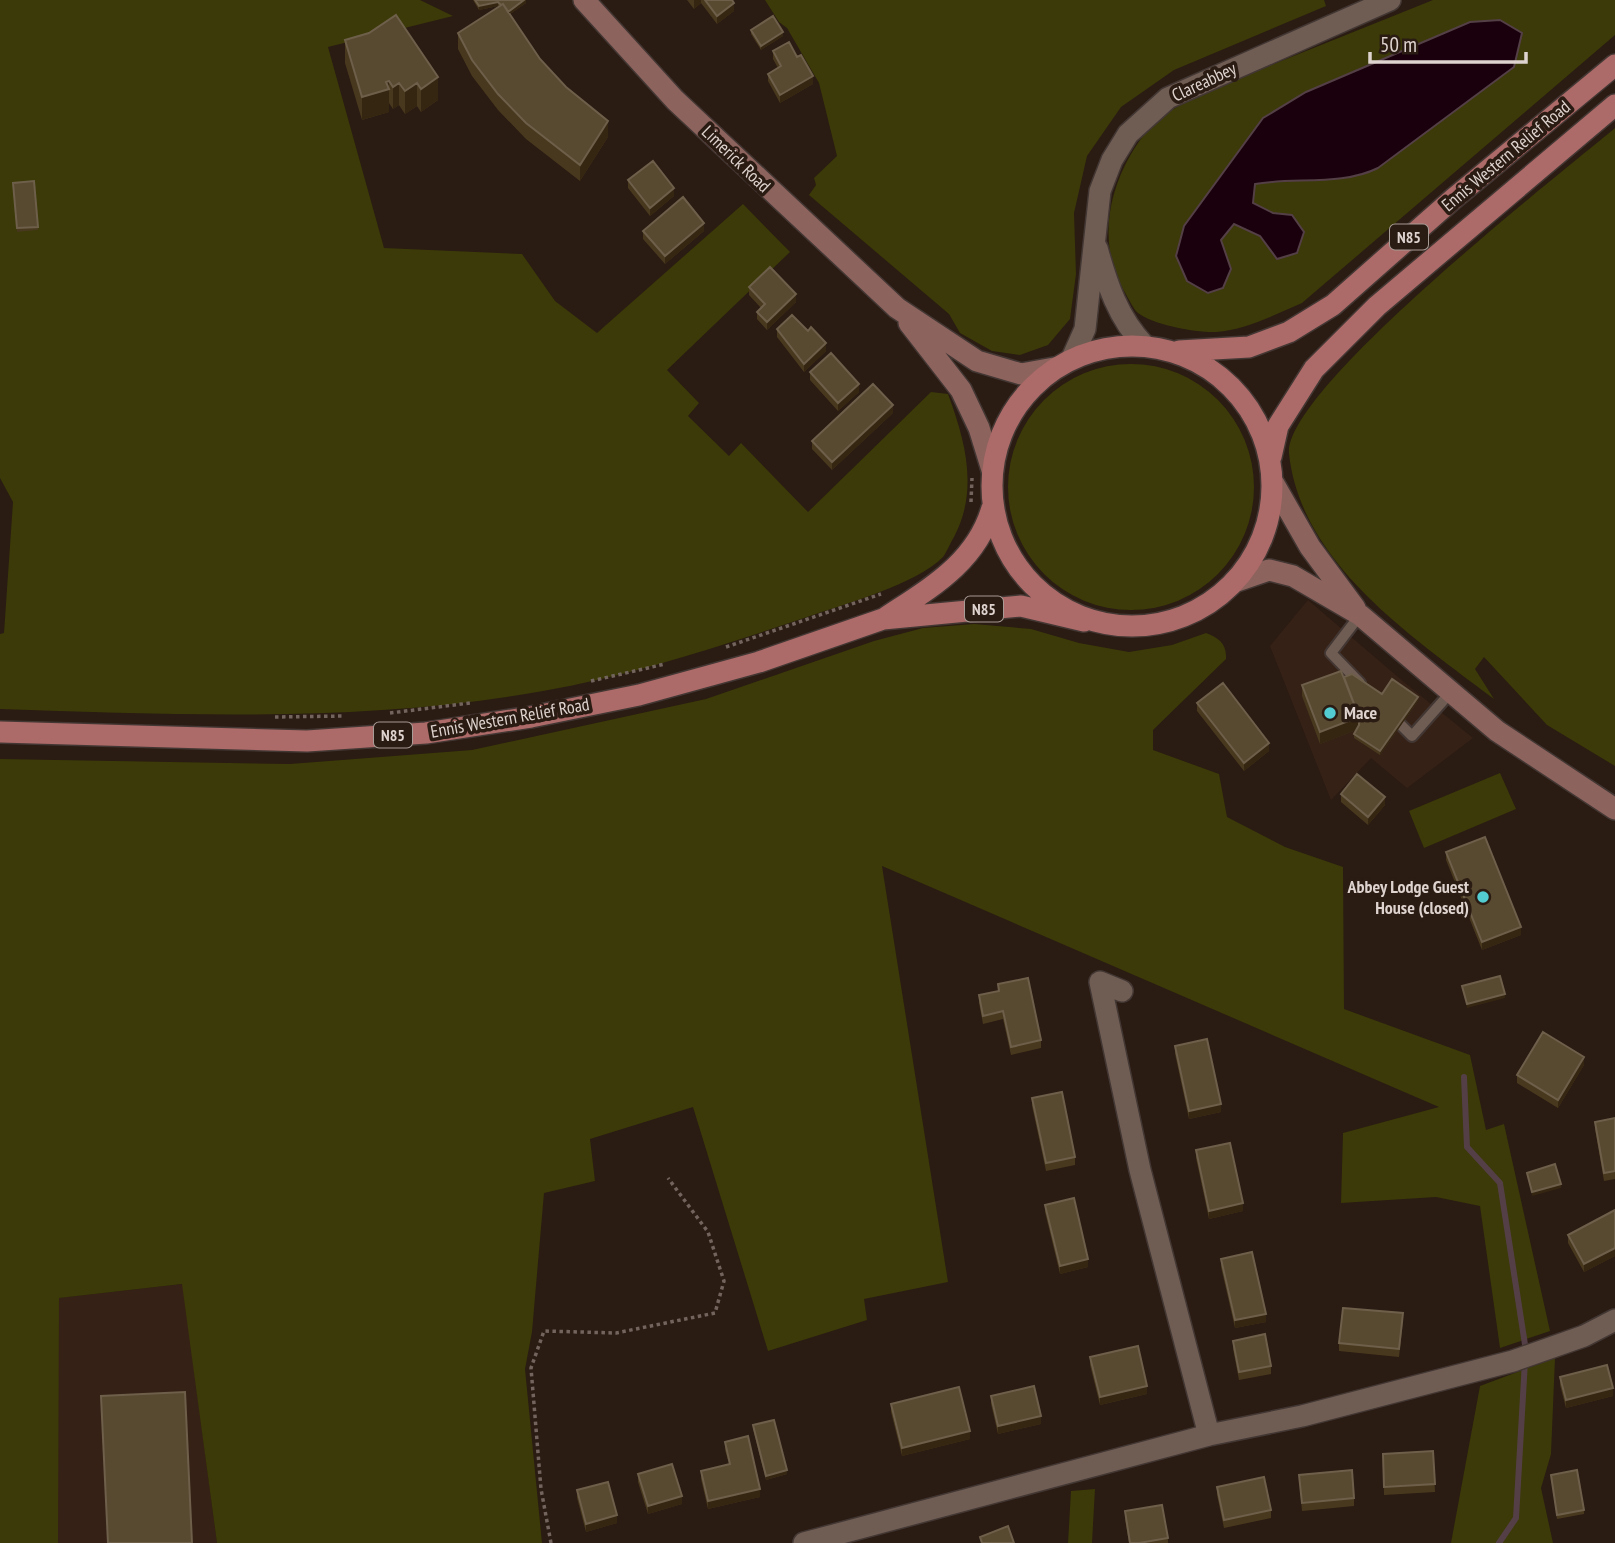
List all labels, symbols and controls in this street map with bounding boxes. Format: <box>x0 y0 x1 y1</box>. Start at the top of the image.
scale bar <box>1370 21 1526 65</box>
text: 50 m <box>1380 31 1417 58</box>
street label: Clareabbey <box>1168 57 1240 106</box>
street label: Ennis Western Relief Road <box>1437 95 1575 216</box>
street label: Limerick Road <box>697 120 776 197</box>
road number: N85 <box>1390 224 1428 249</box>
road number: N85 <box>965 596 1003 622</box>
street label: Ennis Western Relief Road <box>429 692 591 743</box>
place label: Mace <box>1344 701 1377 724</box>
marker: Mace <box>1322 705 1338 721</box>
road number: N85 <box>374 722 412 748</box>
place label: Abbey Lodge Guest House (closed) <box>1347 875 1470 919</box>
marker: Abbey Lodge Guest House (closed) <box>1475 889 1491 905</box>

